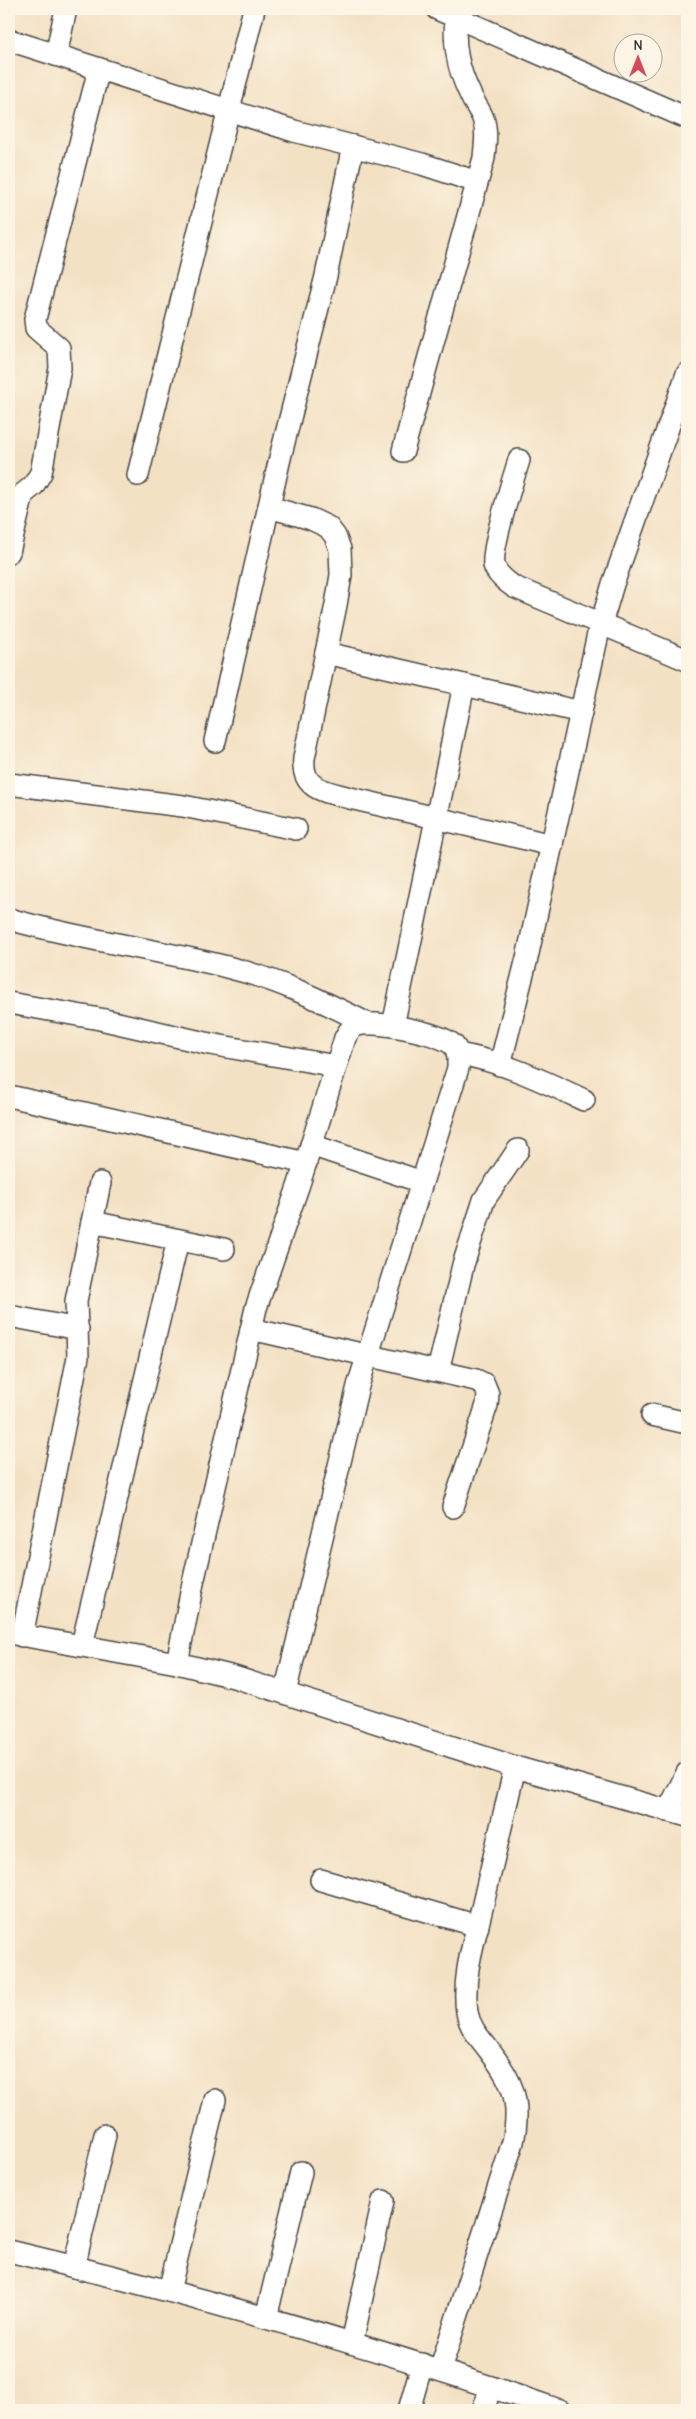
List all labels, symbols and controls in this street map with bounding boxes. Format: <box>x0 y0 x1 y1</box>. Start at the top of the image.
north arrow <box>614 32 664 82</box>
text: N <box>633 37 643 54</box>

